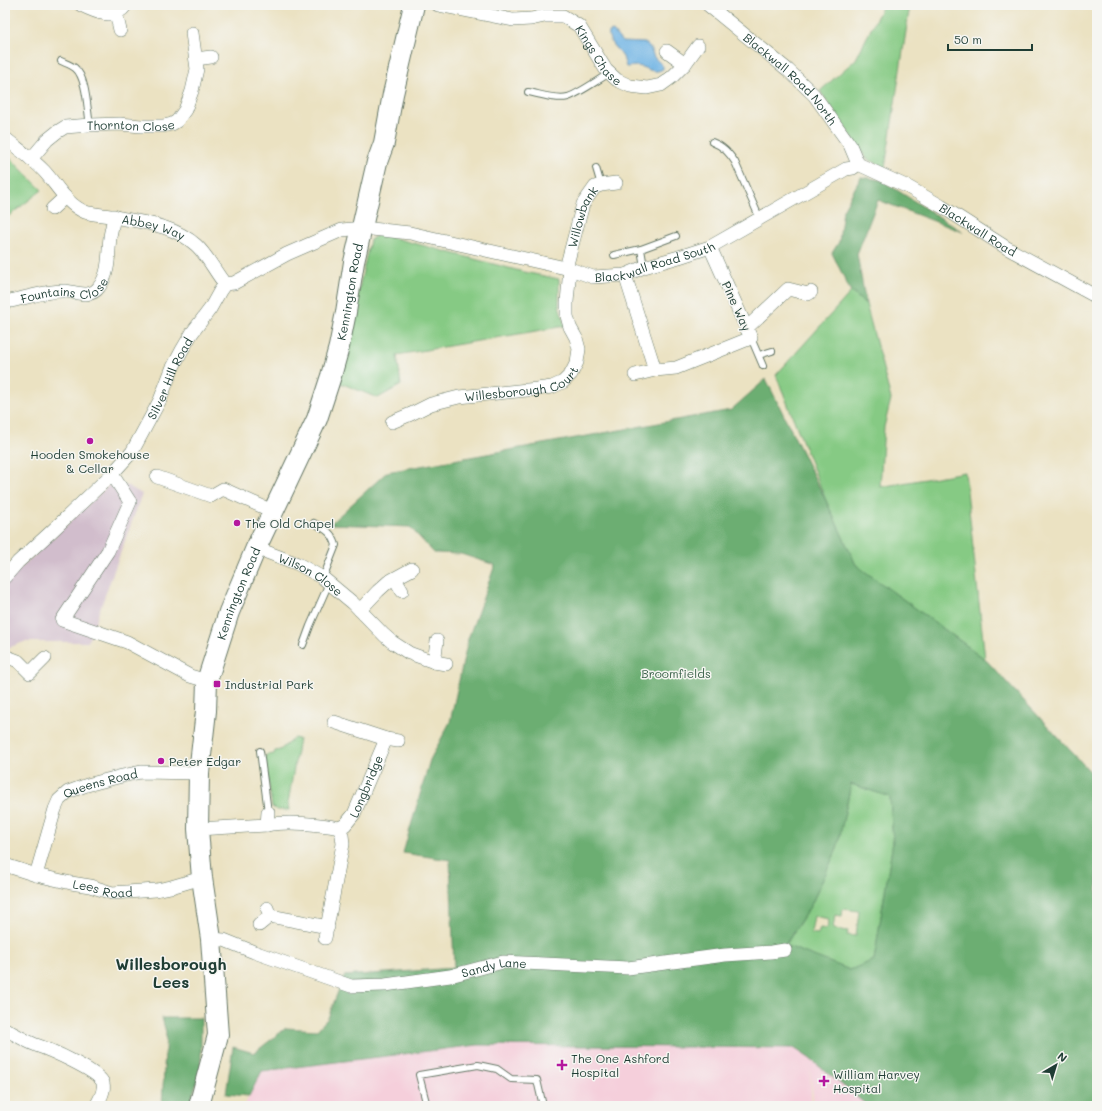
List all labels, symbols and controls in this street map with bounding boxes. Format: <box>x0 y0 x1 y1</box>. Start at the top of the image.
street label: Kings Chase <box>572 22 624 89</box>
scale bar <box>948 26 1032 52</box>
street label: Blackwall Road North <box>740 29 841 128</box>
text: 50 m <box>954 31 982 47</box>
street label: Thornton Close <box>86 116 176 134</box>
street label: Willowbank <box>564 183 601 249</box>
street label: Blackwall Road <box>937 199 1020 260</box>
street label: Abbey Way <box>121 210 188 243</box>
street label: Blackwall Road South <box>594 238 718 285</box>
street label: Kennington Road <box>333 241 366 342</box>
street label: Fountains Close <box>19 274 111 306</box>
street label: Pine Way <box>719 278 755 334</box>
street label: Silver Hill Road <box>143 334 196 422</box>
street label: Willesborough Court <box>464 363 582 404</box>
marker: Hooden Smokehouse & Cellar <box>85 436 95 446</box>
place label: Hooden Smokehouse & Cellar <box>30 446 150 476</box>
place label: The Old Chapel <box>245 515 334 531</box>
marker: The Old Chapel <box>232 518 242 528</box>
street label: Kennington Road <box>213 544 264 642</box>
street label: Wilson Close <box>276 549 346 599</box>
park label: Broomfields <box>641 665 711 681</box>
place label: Industrial Park <box>225 676 313 692</box>
marker: Industrial Park <box>212 679 222 689</box>
place label: Peter Edgar <box>169 753 241 769</box>
street label: Longbridge <box>345 753 386 820</box>
marker: Peter Edgar <box>156 756 166 766</box>
street label: Queens Road <box>59 765 139 801</box>
street label: Lees Road <box>72 875 133 901</box>
district label: Willesborough Lees <box>115 953 227 992</box>
street label: Sandy Lane <box>460 954 527 981</box>
north arrow <box>1036 1045 1076 1085</box>
text: N <box>1055 1048 1070 1065</box>
place label: The One Ashford Hospital <box>571 1050 670 1080</box>
marker: The One Ashford Hospital <box>556 1059 568 1071</box>
place label: William Harvey Hospital <box>833 1066 920 1096</box>
marker: William Harvey Hospital <box>818 1075 830 1087</box>

